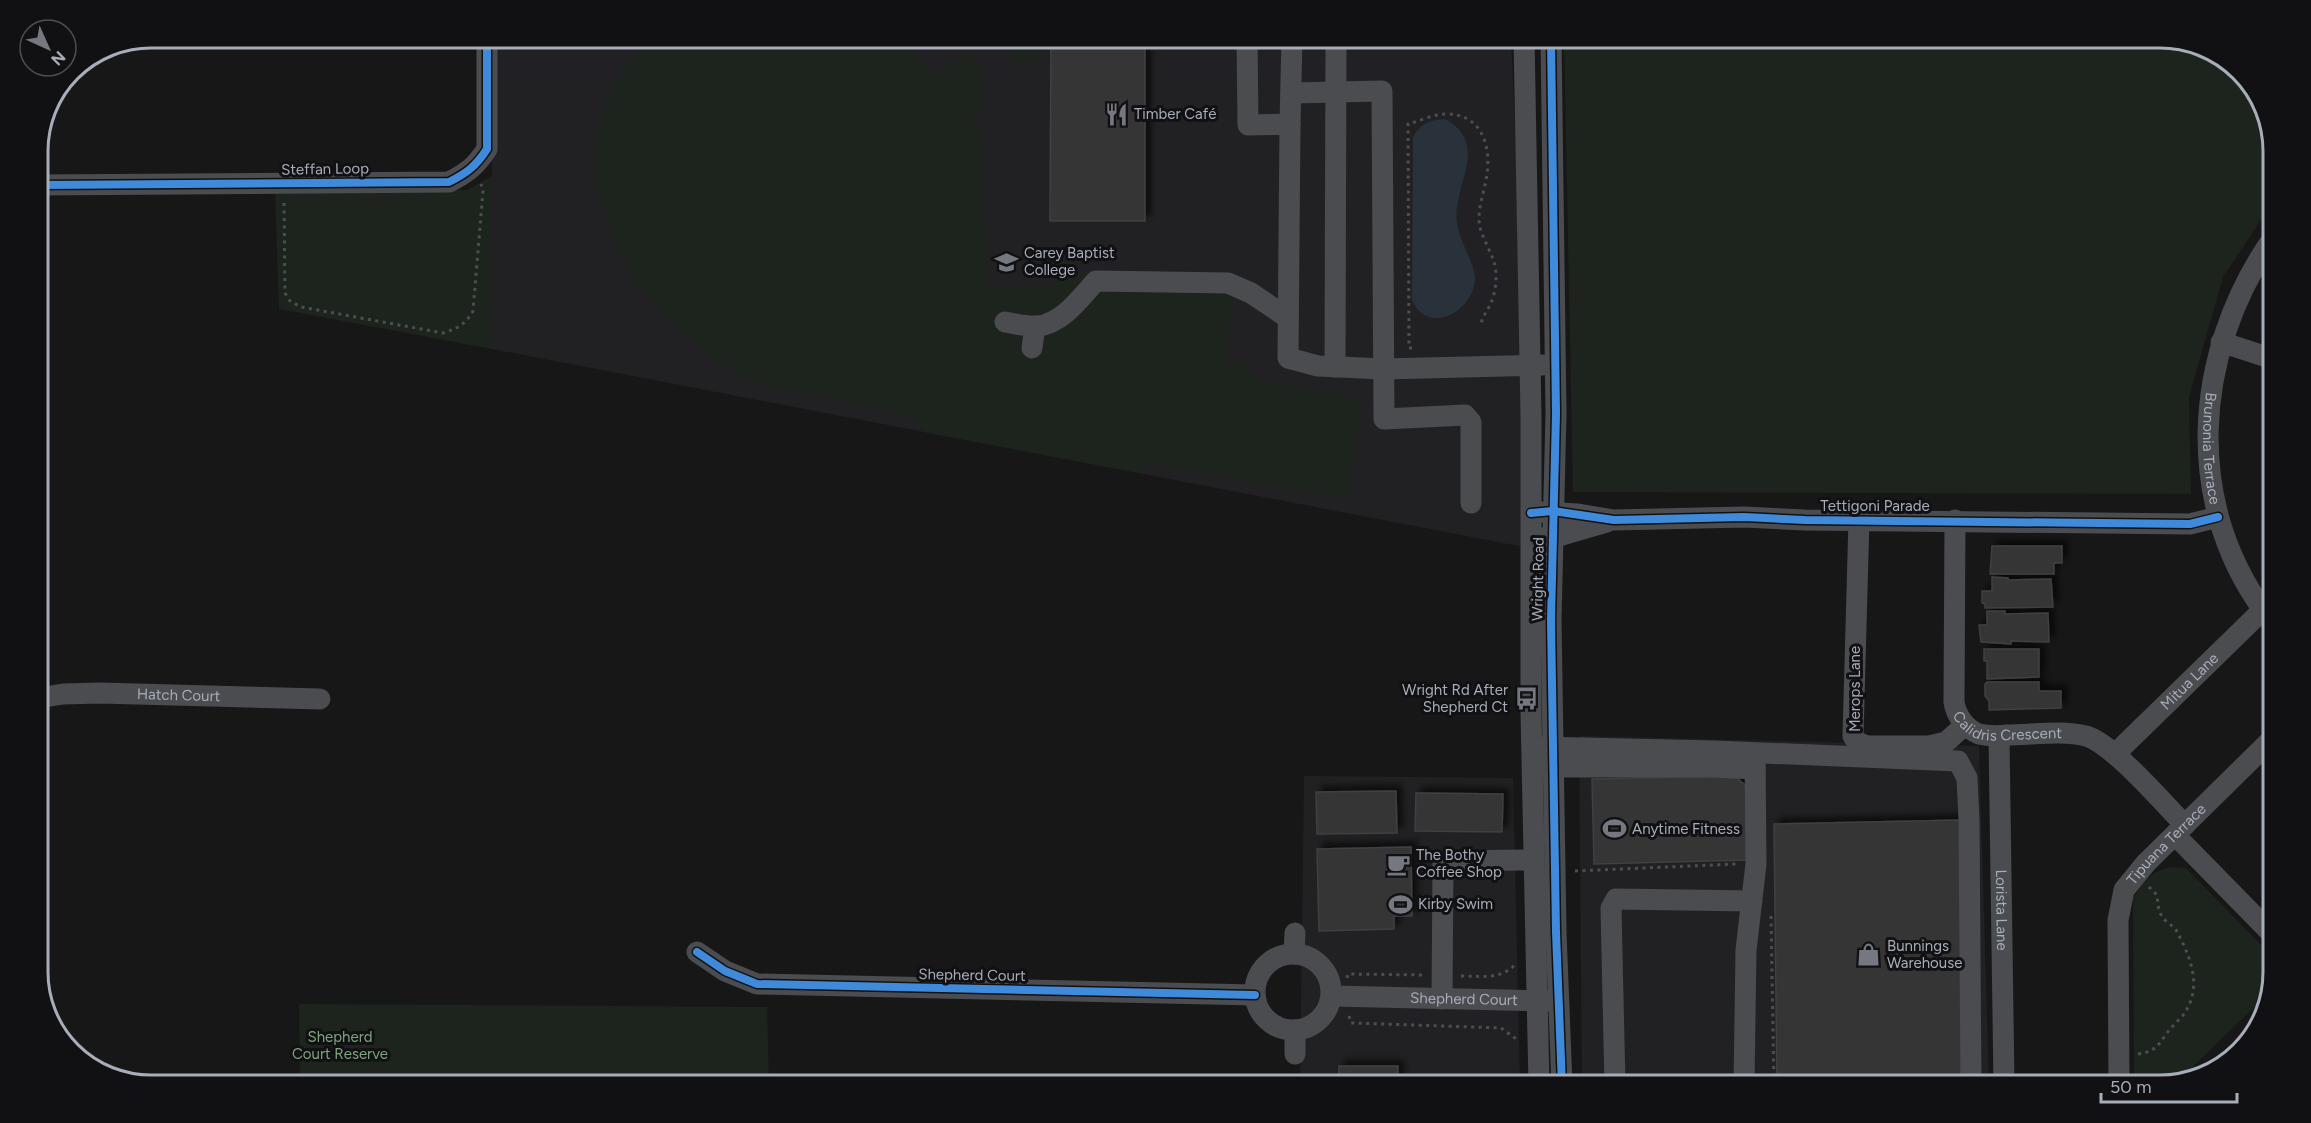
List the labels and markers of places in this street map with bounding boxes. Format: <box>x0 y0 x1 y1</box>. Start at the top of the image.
restaurant icon: Timber Café <box>1103 101 1129 127</box>
place label: Timber Café <box>1134 105 1216 123</box>
place label: Carey Baptist College <box>1024 244 1115 279</box>
school or university icon: Carey Baptist College <box>993 249 1019 275</box>
place label: Wright Rd After Shepherd Ct <box>1402 681 1508 716</box>
bus stop icon: Wright Rd After Shepherd Ct <box>1513 686 1539 712</box>
sports icon: Anytime Fitness <box>1601 816 1627 842</box>
place label: Anytime Fitness <box>1632 820 1740 838</box>
place label: The Bothy Coffee Shop <box>1416 846 1502 881</box>
cafe icon: The Bothy Coffee Shop <box>1385 851 1411 877</box>
sports icon: Kirby Swim <box>1387 891 1413 917</box>
place label: Kirby Swim <box>1418 895 1493 913</box>
place label: Bunnings Warehouse <box>1887 937 1962 972</box>
shop icon: Bunnings Warehouse <box>1856 942 1882 968</box>

